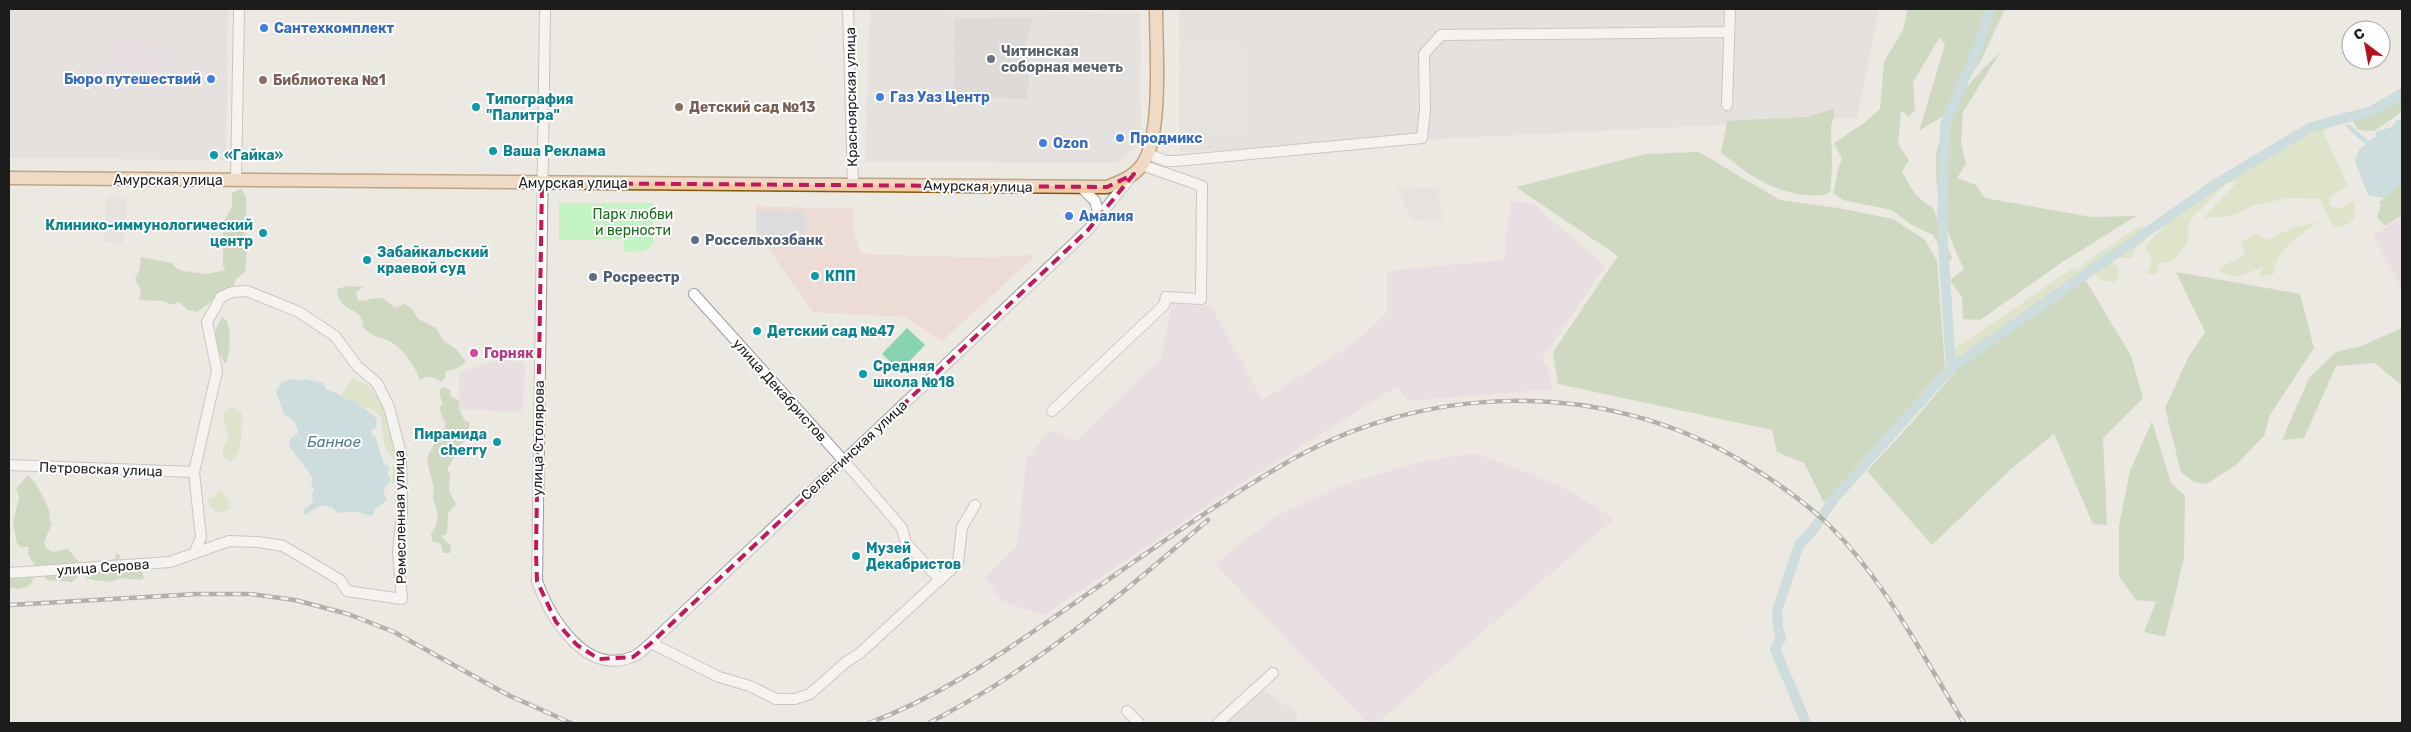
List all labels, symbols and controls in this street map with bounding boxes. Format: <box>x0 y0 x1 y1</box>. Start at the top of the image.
place label: Сантехкомплект <box>274 20 394 37</box>
north arrow <box>2341 20 2391 70</box>
marker: Сантехкомплект <box>258 22 270 34</box>
text: С <box>2351 24 2368 44</box>
street label: Красноярская улица <box>842 27 861 167</box>
place label: Читинская соборная мечеть <box>1001 43 1123 76</box>
marker: Читинская соборная мечеть <box>985 53 997 65</box>
place label: Бюро путешествий <box>64 71 201 88</box>
place label: Библиотека №1 <box>273 72 386 89</box>
marker: Бюро путешествий <box>205 73 217 85</box>
marker: Библиотека №1 <box>257 74 269 86</box>
place label: Газ Уаз Центр <box>890 89 990 106</box>
place label: Типография "Палитра" <box>486 91 573 124</box>
marker: Газ Уаз Центр <box>874 91 886 103</box>
place label: Детский сад №13 <box>689 99 816 116</box>
marker: Типография "Палитра" <box>470 101 482 113</box>
marker: Детский сад №13 <box>673 101 685 113</box>
place label: Продмикс <box>1130 130 1203 147</box>
marker: Продмикс <box>1114 132 1126 144</box>
place label: Ozon <box>1053 135 1088 152</box>
marker: Ozon <box>1037 137 1049 149</box>
place label: Ваша Реклама <box>503 143 606 160</box>
marker: Ваша Реклама <box>487 145 499 157</box>
place label: «Гайка» <box>224 147 284 164</box>
marker: «Гайка» <box>208 149 220 161</box>
street label: Амурская улица <box>113 172 223 189</box>
street label: Амурская улица <box>518 175 628 192</box>
street label: Амурская улица <box>923 177 1033 196</box>
park label: Парк любви и верности <box>593 206 673 239</box>
place label: Амалия <box>1079 208 1134 225</box>
marker: Амалия <box>1063 210 1075 222</box>
place label: Клинико-иммунологический центр <box>45 217 253 250</box>
marker: Клинико-иммунологический центр <box>257 227 269 239</box>
place label: Россельхозбанк <box>705 232 824 249</box>
marker: Россельхозбанк <box>689 234 701 246</box>
place label: Забайкальский краевой суд <box>377 244 488 277</box>
marker: Забайкальский краевой суд <box>361 254 373 266</box>
place label: КПП <box>825 268 856 285</box>
place label: Росреестр <box>603 269 680 286</box>
marker: КПП <box>809 270 821 282</box>
marker: Росреестр <box>587 271 599 283</box>
place label: Детский сад №47 <box>767 323 895 340</box>
marker: Детский сад №47 <box>751 325 763 337</box>
street label: улица Декабристов <box>729 335 830 445</box>
place label: Горняк <box>484 345 534 362</box>
marker: Горняк <box>468 347 480 359</box>
place label: Средняя школа №18 <box>873 358 955 391</box>
marker: Средняя школа №18 <box>857 368 869 380</box>
street label: улица Столярова <box>529 380 548 496</box>
street label: Селенгинская улица <box>798 397 911 504</box>
place label: Пирамида cherry <box>414 426 488 459</box>
water label: Банное <box>307 433 361 451</box>
marker: Пирамида cherry <box>491 436 503 448</box>
street label: Ремесленная улица <box>391 450 410 584</box>
street label: Петровская улица <box>39 459 163 480</box>
place label: Музей Декабристов <box>866 540 961 573</box>
marker: Музей Декабристов <box>850 550 862 562</box>
street label: улица Серова <box>56 556 150 579</box>

